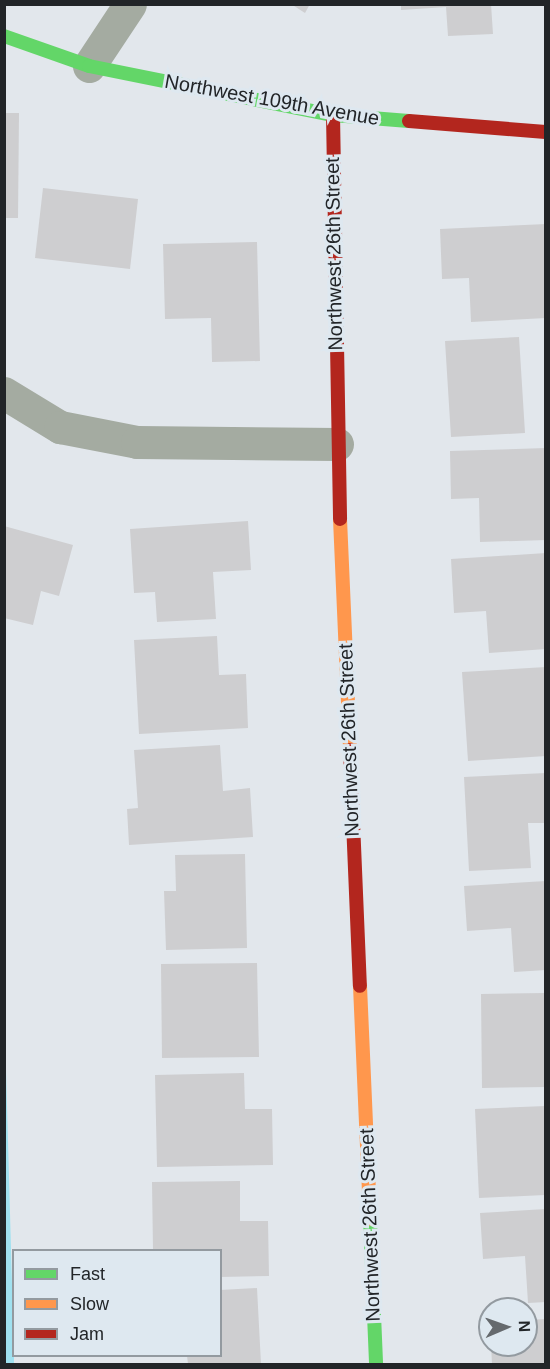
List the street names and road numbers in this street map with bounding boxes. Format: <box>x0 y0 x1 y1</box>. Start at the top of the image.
street label: Northwest 109th Avenue <box>162 69 382 131</box>
street label: Northwest 26th Street <box>320 157 348 351</box>
street label: Northwest 26th Street <box>334 643 364 837</box>
street label: Northwest 26th Street <box>355 1128 385 1322</box>

